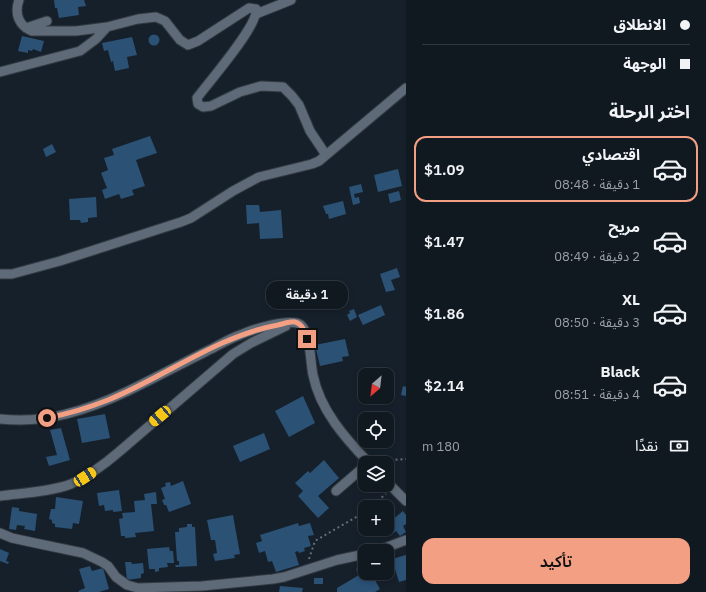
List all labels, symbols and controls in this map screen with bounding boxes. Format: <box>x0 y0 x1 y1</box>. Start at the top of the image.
text: الانطلاق <box>614 15 666 34</box>
text: الوجهة <box>623 54 666 73</box>
text: اختر الرحلة <box>609 100 690 123</box>
text: اقتصادي <box>582 145 640 164</box>
icon: car <box>652 151 688 187</box>
text: $1.09 <box>424 160 465 179</box>
text: 1 دقيقة · 08:48 <box>554 176 640 193</box>
text: مريح <box>608 217 640 236</box>
icon: car <box>652 223 688 259</box>
text: $1.47 <box>424 232 465 251</box>
text: 2 دقيقة · 08:49 <box>554 248 640 265</box>
callout: 1 دقيقة <box>266 281 348 309</box>
text: 1 دقيقة <box>286 286 328 303</box>
text: XL <box>622 290 640 309</box>
icon: car <box>652 295 688 331</box>
text: $1.86 <box>424 304 465 323</box>
text: 3 دقيقة · 08:50 <box>554 314 640 331</box>
route end <box>298 330 316 348</box>
text: Black <box>601 362 640 381</box>
icon: car <box>652 367 688 403</box>
north arrow <box>358 368 394 404</box>
map controls <box>358 368 394 580</box>
text: $2.14 <box>424 376 465 395</box>
text: 4 دقيقة · 08:51 <box>554 386 640 403</box>
car <box>147 404 173 428</box>
route start <box>38 409 56 427</box>
button: locate <box>358 412 394 448</box>
icon: cash <box>668 435 690 457</box>
text: نقدًا <box>635 436 658 455</box>
text: 180 m <box>422 438 460 455</box>
button: layers <box>358 456 394 492</box>
car <box>72 465 98 489</box>
button: + <box>358 500 394 536</box>
button: تأكيد <box>422 538 690 584</box>
button: − <box>358 544 394 580</box>

